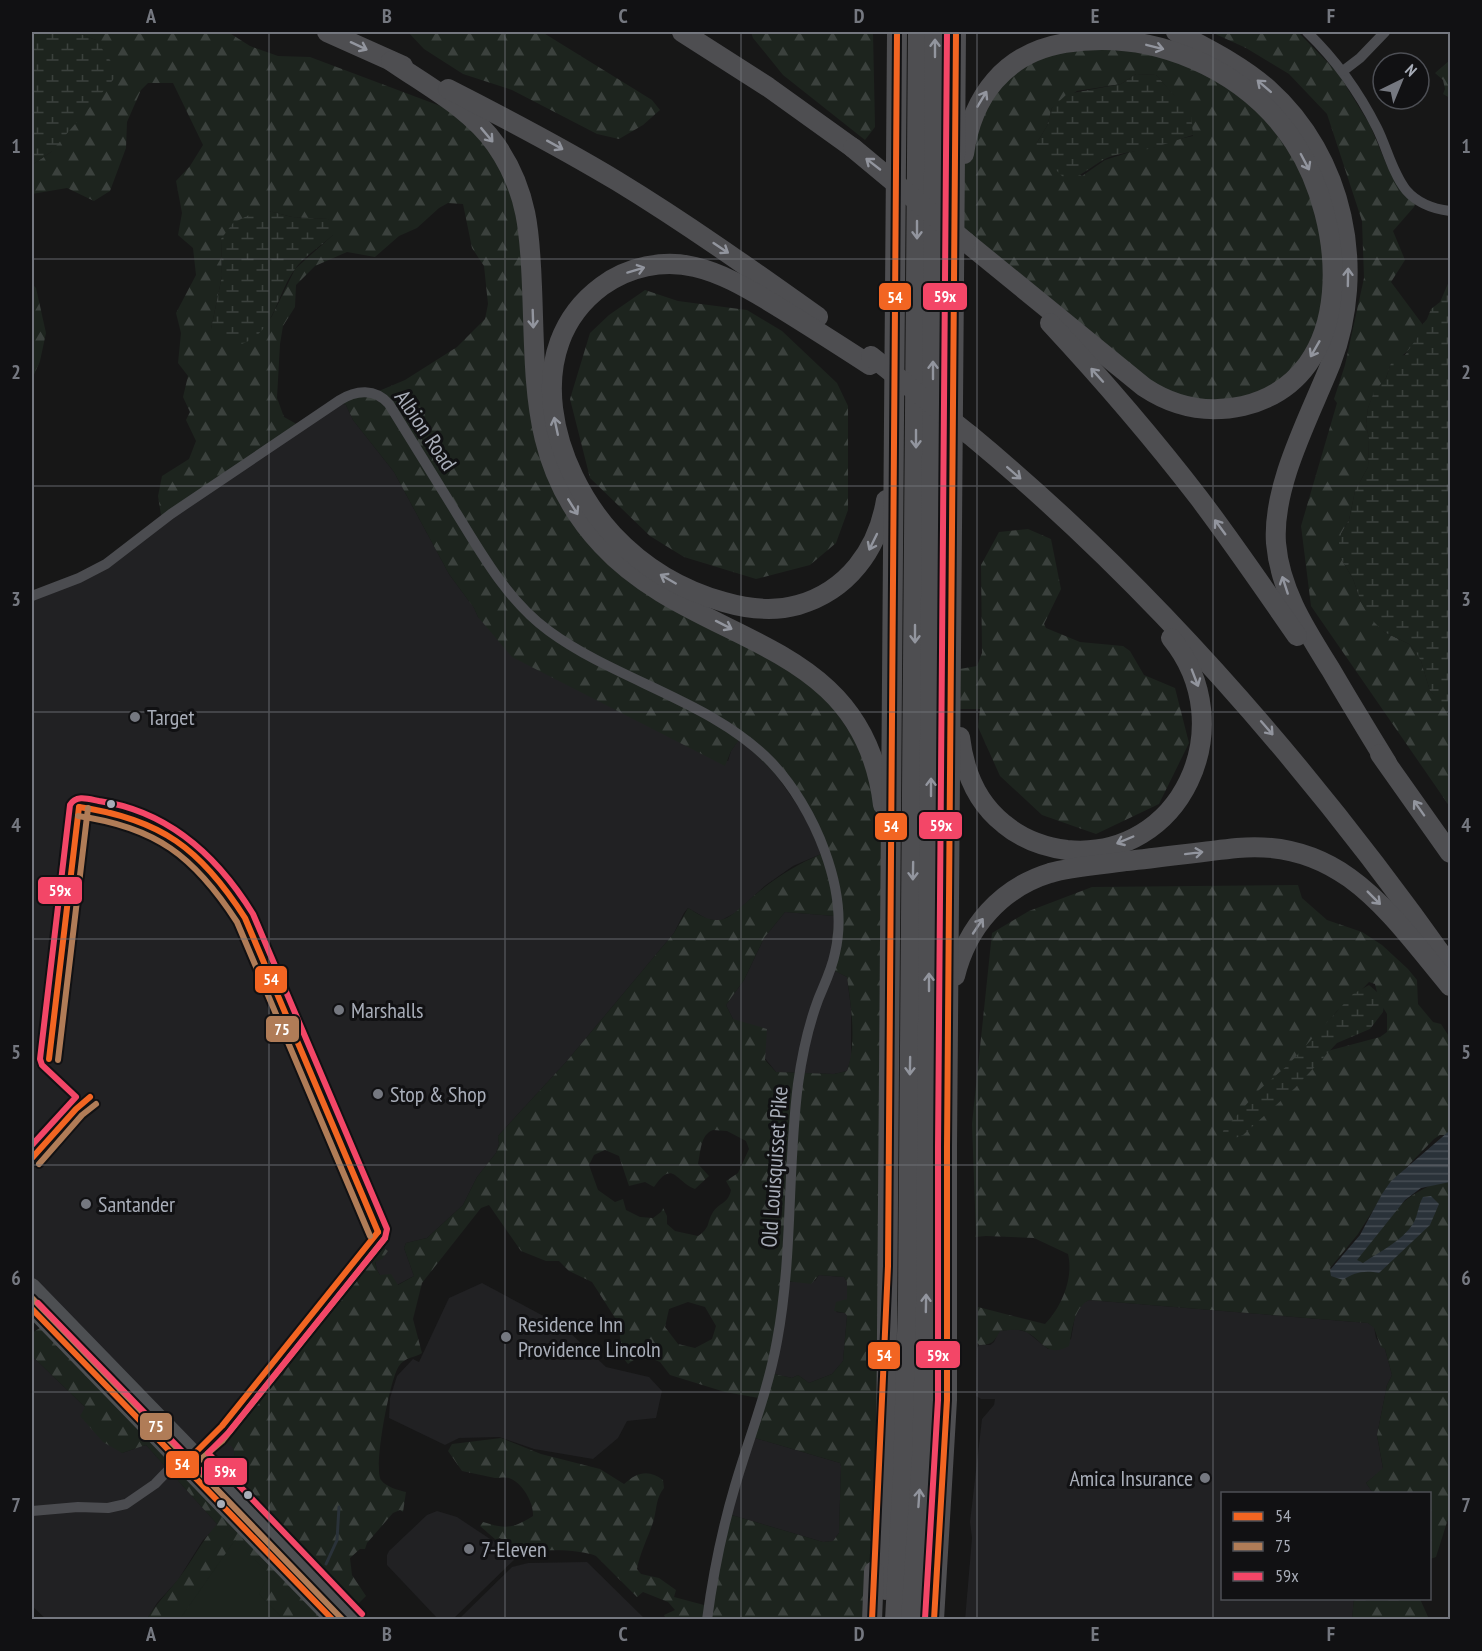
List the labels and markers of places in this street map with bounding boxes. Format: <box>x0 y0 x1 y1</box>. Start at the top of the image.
place label: Target <box>147 703 194 731</box>
marker: Target <box>128 710 142 724</box>
unlabelled marker <box>105 798 117 810</box>
place label: Marshalls <box>351 996 423 1024</box>
marker: Marshalls <box>332 1003 346 1017</box>
place label: Stop & Shop <box>390 1080 486 1108</box>
marker: Stop & Shop <box>371 1087 385 1101</box>
place label: Santander <box>98 1190 175 1218</box>
marker: Santander <box>79 1197 93 1211</box>
place label: Residence Inn Providence Lincoln <box>518 1310 661 1363</box>
marker: Residence Inn Providence Lincoln <box>499 1330 513 1344</box>
place label: Amica Insurance <box>1069 1464 1193 1492</box>
marker: Amica Insurance <box>1198 1471 1212 1485</box>
unlabelled marker <box>242 1489 254 1501</box>
unlabelled marker <box>215 1498 227 1510</box>
place label: 7-Eleven <box>481 1535 547 1563</box>
marker: 7-Eleven <box>462 1542 476 1556</box>

